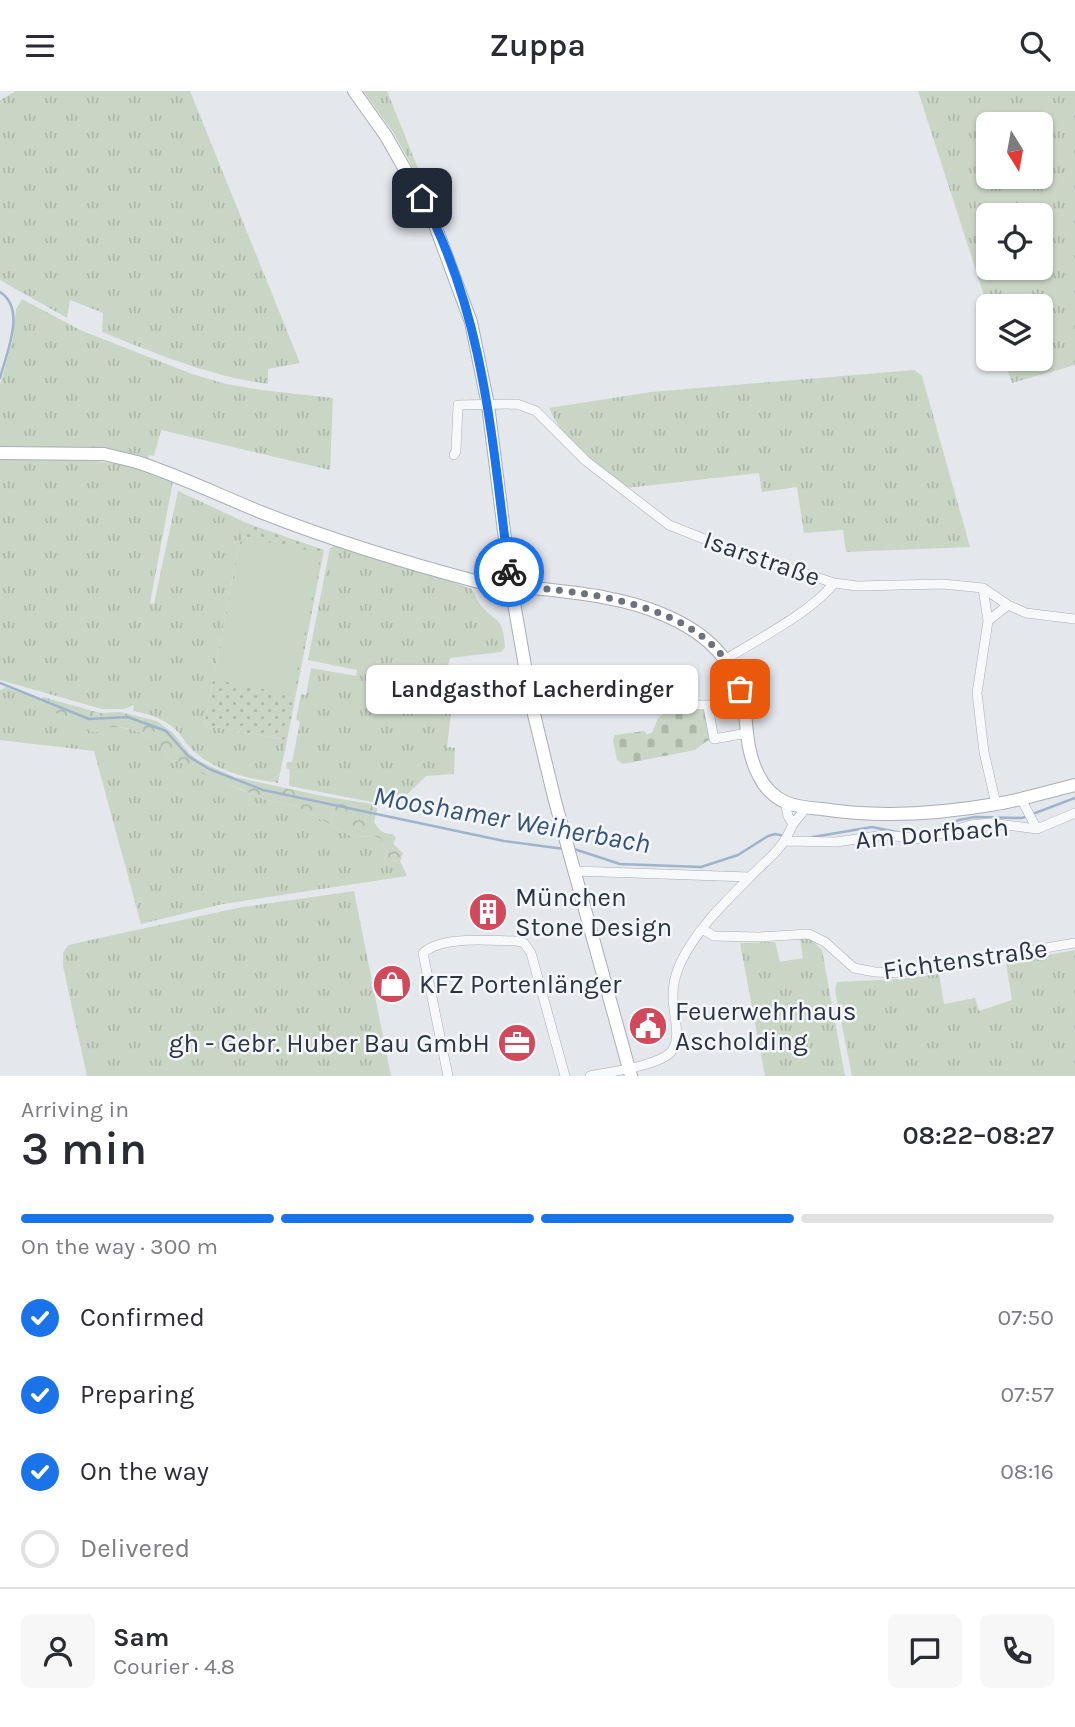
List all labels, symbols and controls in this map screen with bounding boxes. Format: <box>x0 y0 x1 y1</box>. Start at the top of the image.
icon: menu <box>21 27 59 65</box>
text: Zuppa <box>489 27 586 64</box>
icon: search <box>1016 27 1054 65</box>
north arrow <box>976 112 1054 189</box>
map controls <box>976 112 1053 371</box>
pin <box>392 168 452 228</box>
icon: home <box>403 179 441 217</box>
button: locate <box>976 203 1053 280</box>
button: layers <box>976 294 1053 371</box>
street label: Isarstraße <box>700 524 824 593</box>
courier <box>474 537 544 607</box>
icon: bike <box>490 553 528 591</box>
pin <box>710 659 770 719</box>
callout: Landgasthof Lacherdinger <box>365 665 698 713</box>
icon: bag <box>721 670 759 708</box>
text: Landgasthof Lacherdinger <box>391 676 673 703</box>
water label: Mooshamer Weiherbach <box>371 779 653 860</box>
street label: Am Dorfbach <box>854 811 1010 856</box>
place label: München Stone Design <box>515 882 672 943</box>
building icon: München Stone Design <box>467 891 509 933</box>
street label: Fichtenstraße <box>881 933 1049 986</box>
shop icon: KFZ Portenlänger <box>371 963 413 1005</box>
place label: KFZ Portenlänger <box>419 969 622 1000</box>
place label: Feuerwehrhaus Ascholding <box>675 996 856 1057</box>
public building icon: Feuerwehrhaus Ascholding <box>627 1005 669 1047</box>
office icon: gh - Gebr. Huber Bau GmbH <box>496 1022 538 1064</box>
place label: gh - Gebr. Huber Bau GmbH <box>169 1028 490 1059</box>
text: Arriving in <box>21 1096 129 1123</box>
text: 08:22–08:27 <box>902 1120 1054 1151</box>
text: 3 min <box>21 1122 147 1176</box>
text: On the way · 300 m <box>21 1233 218 1260</box>
icon: check <box>21 1299 59 1337</box>
text: Confirmed <box>80 1302 205 1333</box>
text: 07:50 <box>998 1304 1054 1331</box>
icon: check <box>21 1376 59 1414</box>
text: Preparing <box>80 1379 194 1410</box>
text: 07:57 <box>1000 1381 1054 1408</box>
icon: check <box>21 1453 59 1491</box>
text: On the way <box>80 1456 209 1487</box>
text: 08:16 <box>1000 1458 1054 1485</box>
text: Delivered <box>80 1533 190 1564</box>
button: person <box>21 1614 95 1688</box>
button: chat <box>888 1614 962 1688</box>
button: phone <box>980 1614 1054 1688</box>
text: Sam <box>113 1622 169 1653</box>
text: Courier · 4.8 <box>113 1653 235 1680</box>

